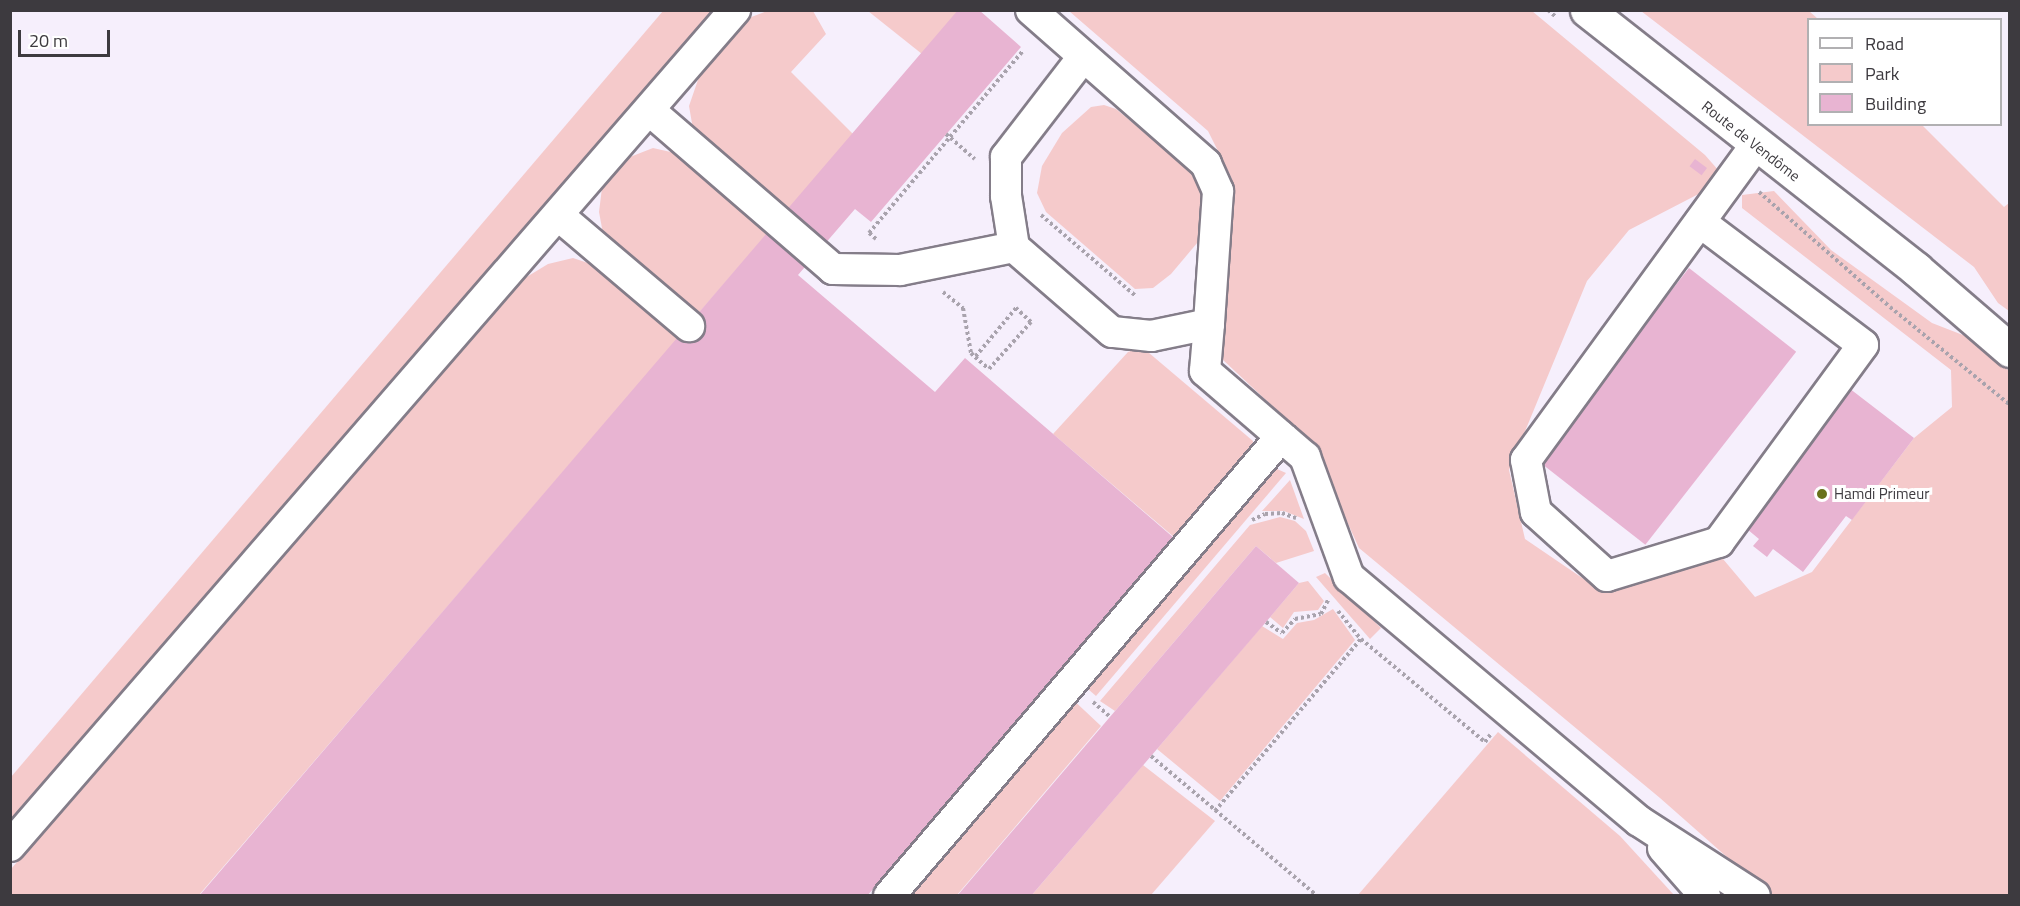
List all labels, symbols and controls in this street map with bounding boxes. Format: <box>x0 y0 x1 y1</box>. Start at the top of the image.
scale bar <box>21 18 112 56</box>
legend <box>1807 18 2002 126</box>
text: 20 m <box>29 27 68 54</box>
text: Road <box>1865 30 1904 57</box>
text: Park <box>1865 60 1899 87</box>
text: Building <box>1865 90 1926 117</box>
street label: Route de Vendôme <box>1698 97 1804 185</box>
place label: Hamdi Primeur <box>1834 485 1929 503</box>
marker: Hamdi Primeur <box>1815 487 1829 501</box>

